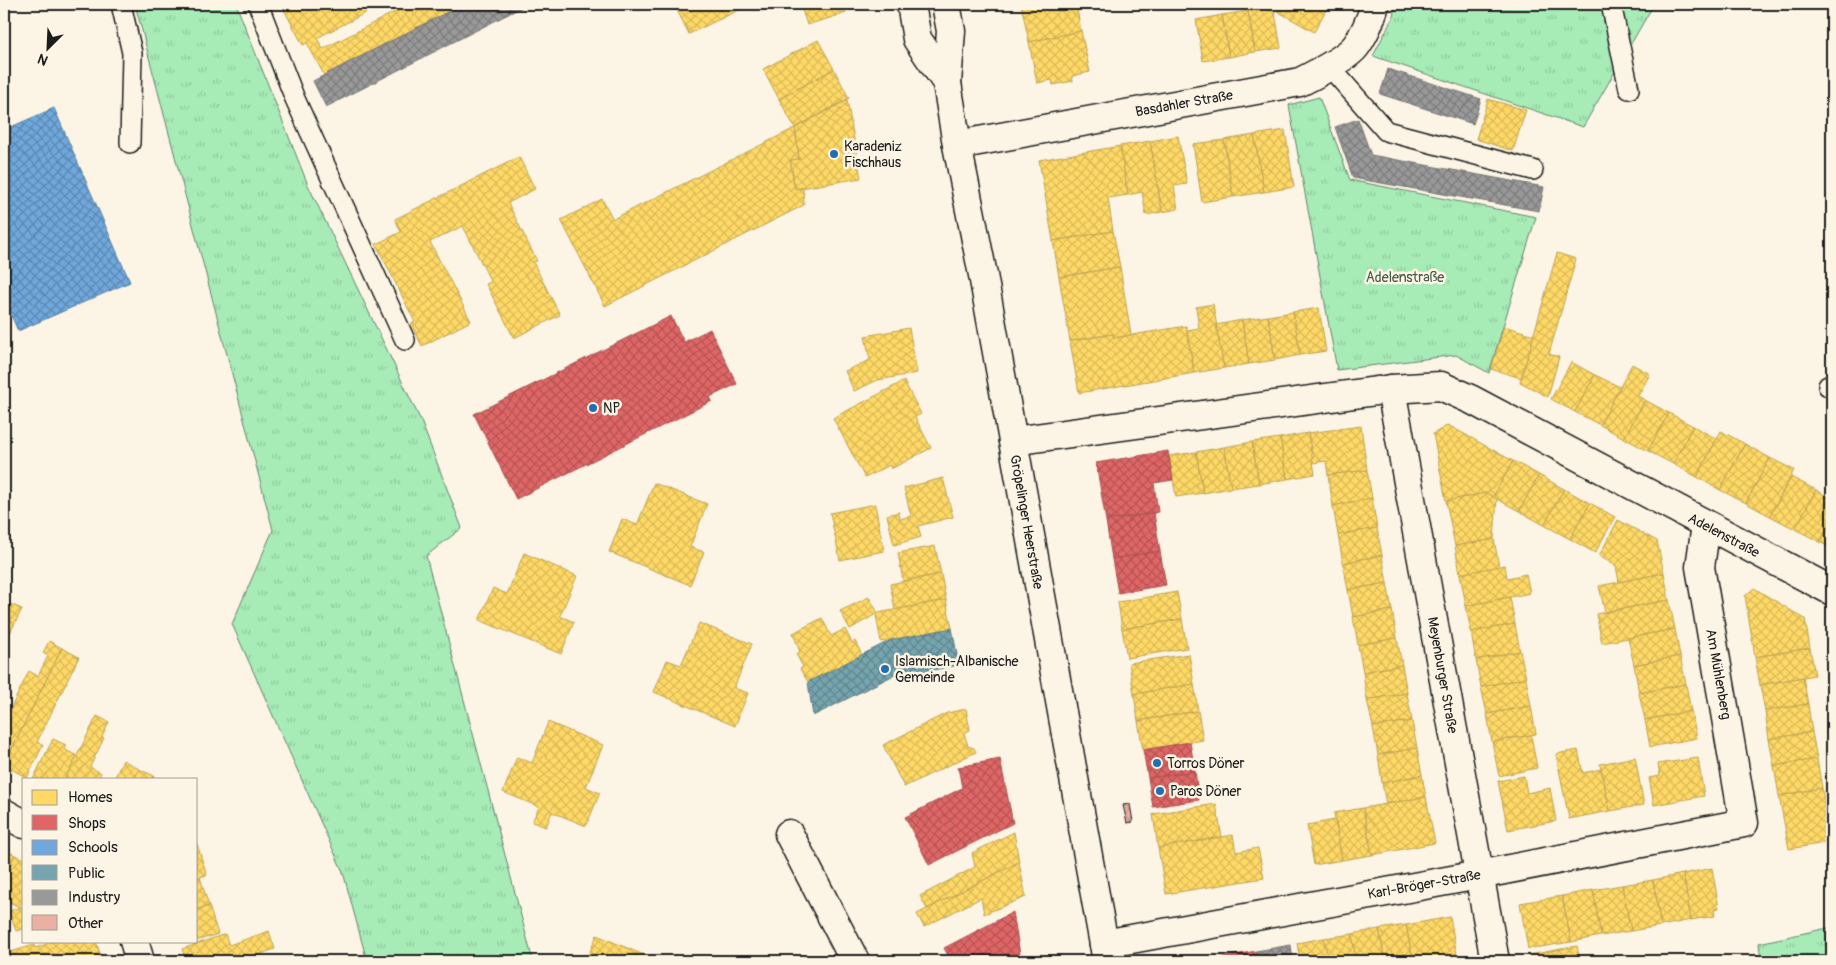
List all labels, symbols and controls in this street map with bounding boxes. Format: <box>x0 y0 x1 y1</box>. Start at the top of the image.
north arrow <box>22 22 72 72</box>
text: N <box>35 50 51 69</box>
street label: Basdahler Straße <box>1134 87 1234 120</box>
place label: Karadeniz Fischhaus <box>844 138 902 171</box>
marker: Karadeniz Fischhaus <box>828 148 840 160</box>
park label: Adelenstraße <box>1366 269 1444 286</box>
place label: NP <box>603 400 620 417</box>
marker: NP <box>587 402 599 414</box>
street label: Gröpelinger Heerstraße <box>1006 454 1047 591</box>
street label: Adelenstraße <box>1685 510 1763 561</box>
street label: Meyenburger Straße <box>1424 615 1461 735</box>
street label: Am Mühlenberg <box>1702 627 1735 721</box>
place label: Islamisch-Albanische Gemeinde <box>895 653 1019 686</box>
marker: Islamisch-Albanische Gemeinde <box>879 663 891 675</box>
place label: Torros Döner <box>1167 755 1244 772</box>
marker: Torros Döner <box>1151 757 1163 769</box>
legend <box>22 778 198 942</box>
place label: Paros Döner <box>1170 783 1241 800</box>
marker: Paros Döner <box>1154 785 1166 797</box>
text: Homes <box>68 788 113 807</box>
text: Shops <box>68 814 106 833</box>
text: Schools <box>68 838 118 857</box>
text: Public <box>68 864 105 883</box>
street label: Karl-Bröger-Straße <box>1366 866 1482 903</box>
text: Industry <box>68 888 121 907</box>
text: Other <box>68 914 104 933</box>

